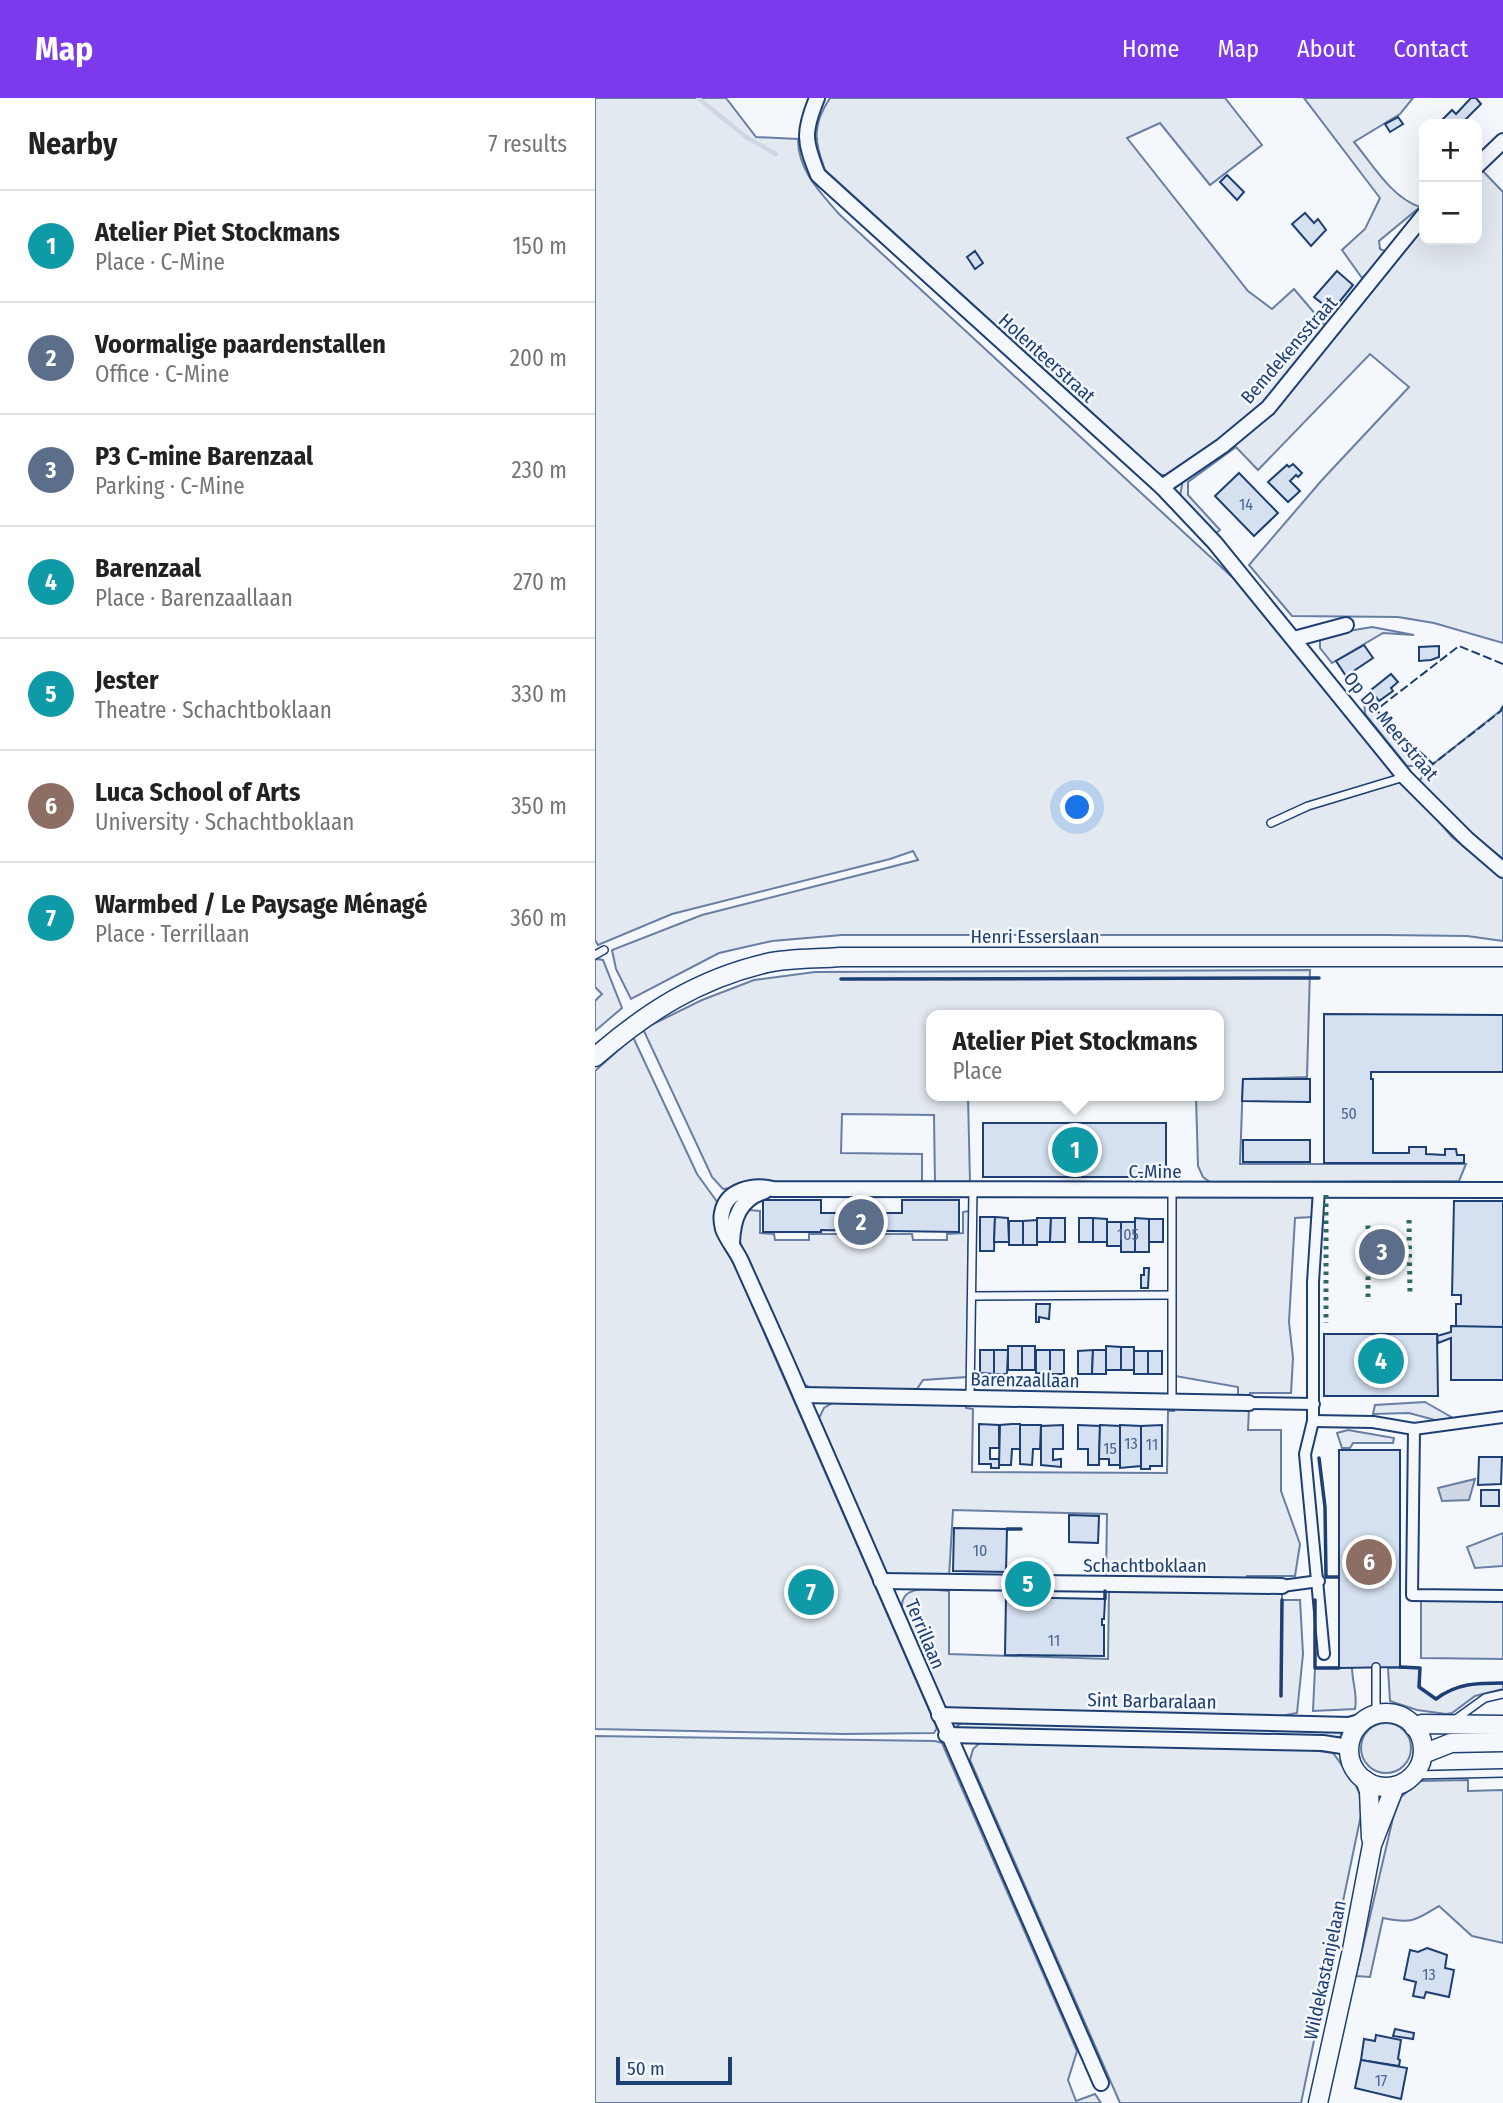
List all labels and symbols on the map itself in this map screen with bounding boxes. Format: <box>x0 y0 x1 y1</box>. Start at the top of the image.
street label: Bemdekensstraat <box>1236 291 1343 409</box>
street label: Holenteerstraat <box>994 309 1101 408</box>
house number: 14 <box>1239 495 1253 514</box>
street label: Op De Meerstraat <box>1339 667 1444 786</box>
your location <box>1060 790 1094 824</box>
street label: Henri Esserslaan <box>971 925 1099 948</box>
house number: 50 <box>1341 1104 1357 1123</box>
pin: 1 <box>1052 1124 1098 1176</box>
street label: C-Mine <box>1128 1160 1182 1183</box>
pin: 2 <box>838 1196 884 1248</box>
house number: 105 <box>1117 1225 1139 1244</box>
pin: 3 <box>1359 1226 1405 1278</box>
pin: 4 <box>1358 1335 1404 1387</box>
street label: Barenzaallaan <box>970 1368 1080 1392</box>
house number: 13 <box>1124 1434 1138 1453</box>
house number: 11 <box>1146 1435 1158 1454</box>
house number: 15 <box>1103 1439 1117 1458</box>
pin: 6 <box>1346 1536 1392 1588</box>
house number: 10 <box>973 1541 987 1560</box>
street label: Schachtboklaan <box>1083 1554 1207 1577</box>
pin: 5 <box>1005 1558 1051 1610</box>
pin: 7 <box>788 1566 834 1618</box>
street label: Terrillaan <box>900 1596 950 1672</box>
house number: 11 <box>1048 1631 1060 1650</box>
street label: Sint Barbaralaan <box>1087 1688 1217 1714</box>
street label: Wildekastanjelaan <box>1299 1898 1351 2042</box>
house number: 13 <box>1422 1965 1436 1984</box>
scale bar <box>616 2054 731 2086</box>
house number: 17 <box>1375 2071 1388 2090</box>

